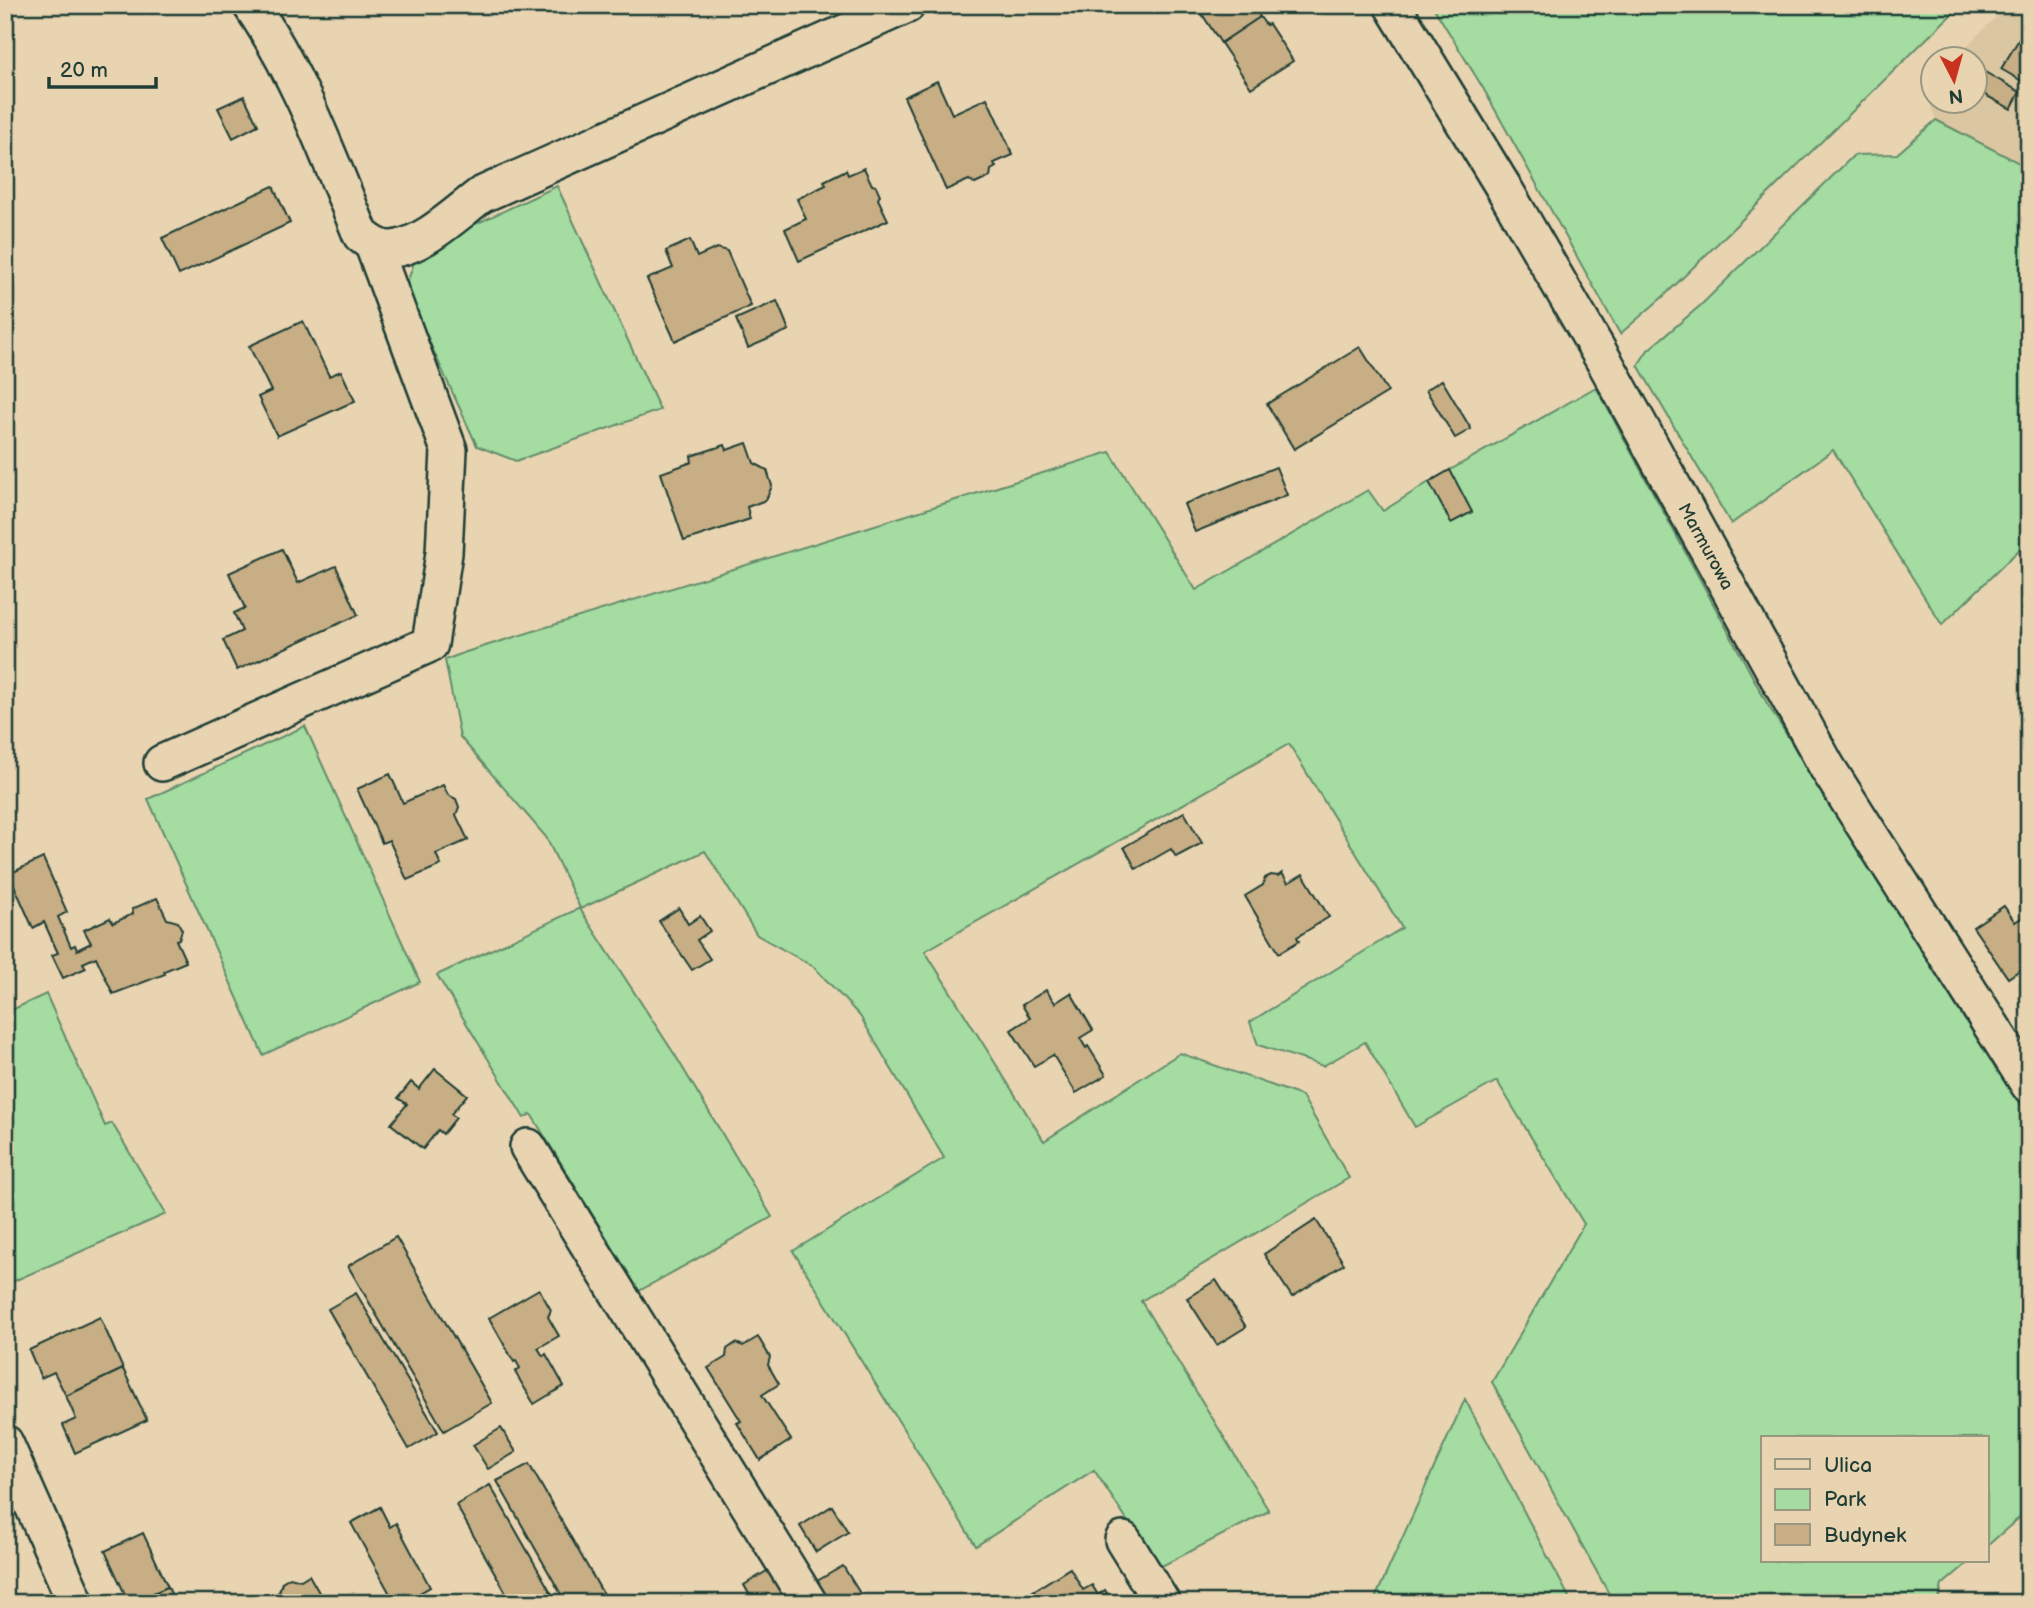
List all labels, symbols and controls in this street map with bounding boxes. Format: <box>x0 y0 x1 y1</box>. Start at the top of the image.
scale bar <box>49 46 156 90</box>
north arrow <box>1918 46 1988 116</box>
text: 20 m <box>60 58 108 83</box>
text: N <box>1947 83 1964 108</box>
street label: Marmurowa <box>1673 500 1738 594</box>
legend <box>1761 1436 1988 1562</box>
text: Ulica <box>1824 1453 1872 1478</box>
text: Park <box>1824 1487 1867 1512</box>
text: Budynek <box>1824 1523 1907 1548</box>

